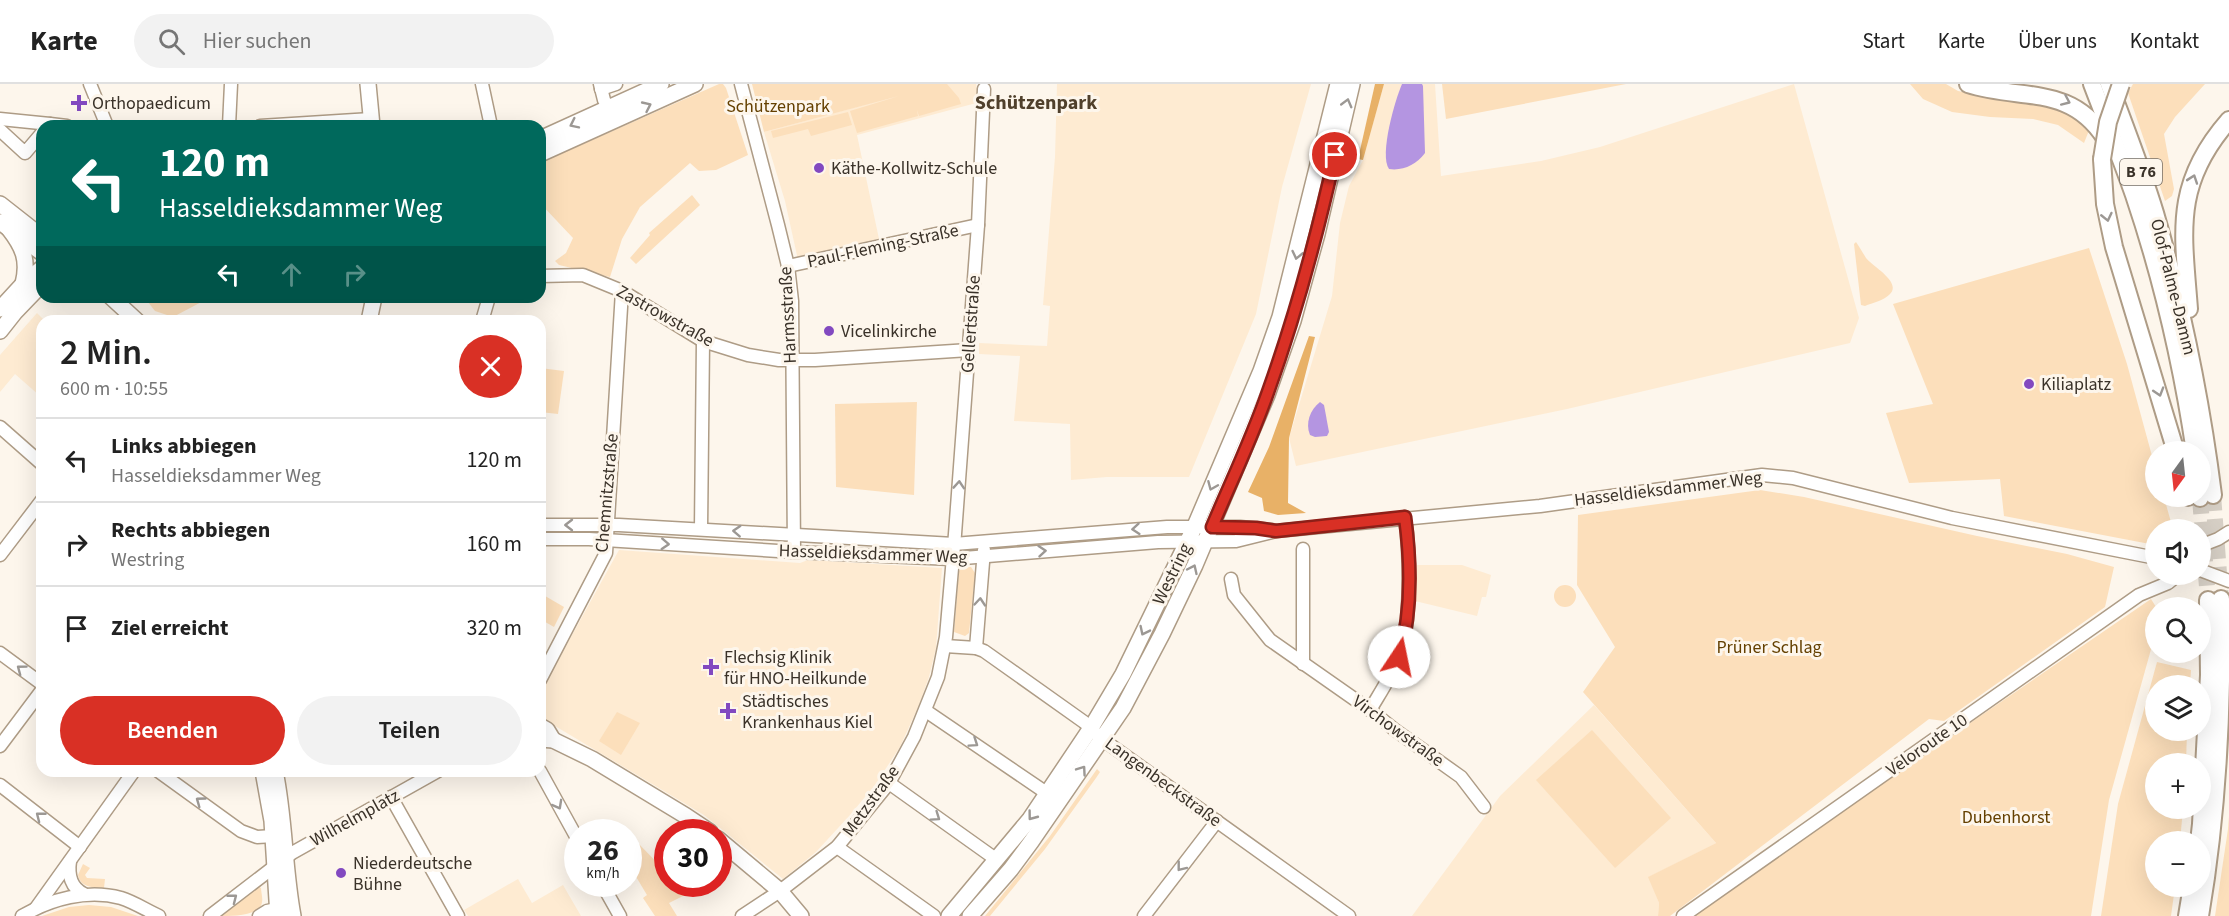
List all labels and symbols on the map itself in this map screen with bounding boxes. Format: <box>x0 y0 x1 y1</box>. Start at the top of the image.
district label: Schützenpark <box>975 89 1097 117</box>
place label: Orthopaedicum <box>92 91 211 116</box>
marker: Orthopaedicum <box>70 94 88 112</box>
park label: Schützenpark <box>726 94 830 119</box>
one-way arrow <box>2060 94 2071 106</box>
one-way arrow <box>1340 99 1353 109</box>
one-way arrow <box>640 102 651 114</box>
one-way arrow <box>570 116 581 128</box>
pin <box>1309 129 1360 180</box>
place label: Käthe-Kollwitz-Schule <box>831 156 997 181</box>
road number: B 76 <box>2120 159 2162 185</box>
marker: Käthe-Kollwitz-Schule <box>812 161 826 175</box>
one-way arrow <box>2185 174 2198 185</box>
one-way arrow <box>2100 212 2113 222</box>
street label: Olof-Palme-Damm <box>2144 216 2202 358</box>
street label: Paul-Fleming-Straße <box>805 218 961 274</box>
one-way arrow <box>1291 249 1304 259</box>
street label: Harmsstraße <box>773 266 803 364</box>
street label: Gellertstraße <box>955 274 987 374</box>
street label: Zastrowstraße <box>612 279 718 353</box>
place label: Vicelinkirche <box>841 319 937 344</box>
marker: Vicelinkirche <box>822 324 836 338</box>
place label: Kiliaplatz <box>2041 372 2111 397</box>
marker: Kiliaplatz <box>2022 377 2036 391</box>
one-way arrow <box>2152 386 2164 397</box>
street label: Chemnitzstraße <box>589 432 625 554</box>
north arrow <box>2145 441 2211 507</box>
street label: Hasseldieksdammer Weg <box>1573 465 1763 513</box>
one-way arrow <box>1207 479 1219 490</box>
one-way arrow <box>952 481 965 490</box>
one-way arrow <box>564 519 573 531</box>
one-way arrow <box>1131 522 1141 535</box>
one-way arrow <box>732 525 741 538</box>
one-way arrow <box>661 538 670 551</box>
street label: Hasseldieksdammer Weg <box>778 538 968 570</box>
street label: Westring <box>1146 539 1198 609</box>
one-way arrow <box>1038 545 1047 558</box>
one-way arrow <box>1186 564 1198 575</box>
one-way arrow <box>974 597 987 606</box>
one-way arrow <box>1139 625 1151 636</box>
position arrow <box>1367 625 1431 689</box>
park label: Prüner Schlag <box>1716 635 1822 660</box>
place label: Flechsig Klinik für HNO-Heilkunde <box>724 645 867 691</box>
marker: Flechsig Klinik für HNO-Heilkunde <box>702 658 720 676</box>
one-way arrow <box>17 665 28 676</box>
place label: Städtisches Krankenhaus Kiel <box>742 689 873 735</box>
street label: Virchowstraße <box>1347 689 1449 773</box>
marker: Städtisches Krankenhaus Kiel <box>719 702 737 720</box>
street label: Veloroute 10 <box>1881 708 1973 782</box>
street label: Langenbeckstraße <box>1100 731 1227 833</box>
one-way arrow <box>967 736 978 747</box>
street label: Metzstraße <box>836 760 906 842</box>
one-way arrow <box>1075 765 1086 776</box>
street label: Wilhelmplatz <box>306 783 404 853</box>
one-way arrow <box>195 797 206 808</box>
one-way arrow <box>551 799 563 810</box>
park label: Dubenhorst <box>1962 805 2050 830</box>
one-way arrow <box>930 809 941 820</box>
one-way arrow <box>1029 809 1040 820</box>
one-way arrow <box>36 812 47 823</box>
speed limit sign: 30 <box>654 819 732 897</box>
place label: Niederdeutsche Bühne <box>353 851 472 897</box>
one-way arrow <box>1178 861 1189 872</box>
marker: Niederdeutsche Bühne <box>334 866 348 880</box>
one-way arrow <box>227 894 238 905</box>

